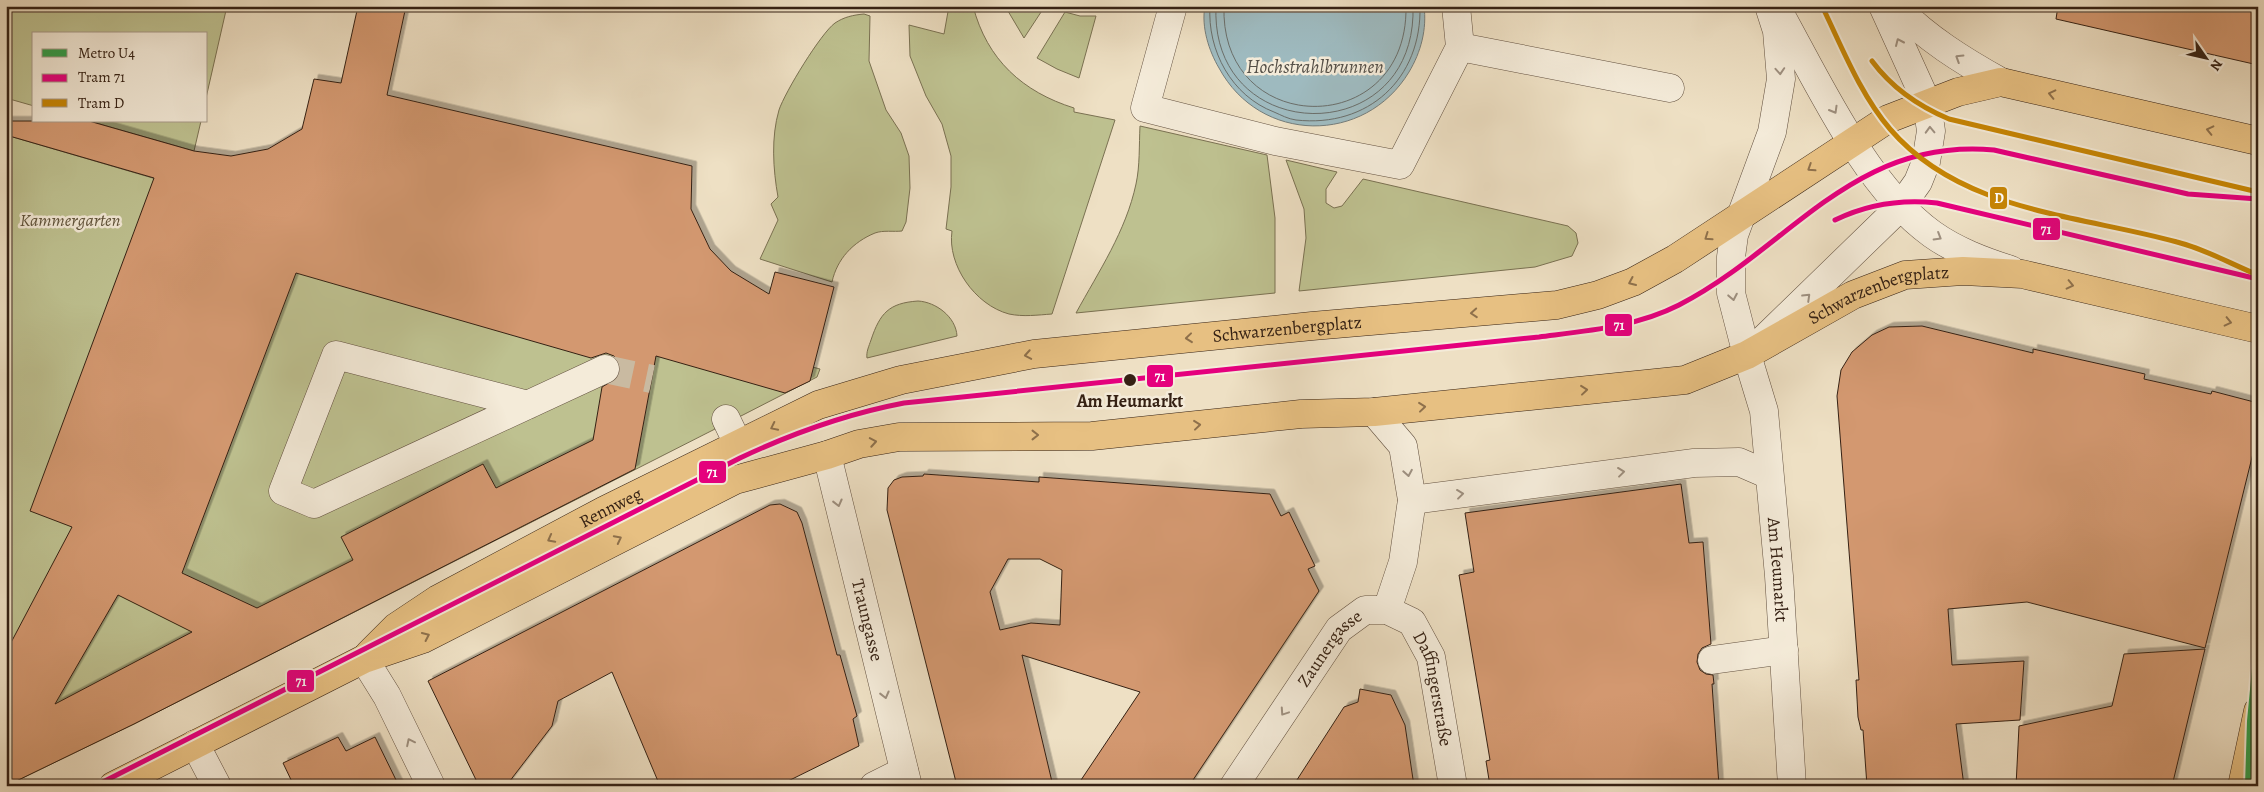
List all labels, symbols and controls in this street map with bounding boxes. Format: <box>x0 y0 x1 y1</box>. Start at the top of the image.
legend <box>32 32 208 122</box>
north arrow <box>2182 32 2232 82</box>
one-way arrow <box>1895 38 1906 47</box>
text: Metro U4 <box>78 43 135 63</box>
water label: Hochstrahlbrunnen <box>1246 54 1384 80</box>
one-way arrow <box>1955 54 1964 64</box>
text: N <box>2206 55 2227 75</box>
text: Tram 71 <box>78 67 125 87</box>
one-way arrow <box>1774 67 1785 75</box>
one-way arrow <box>2047 89 2056 100</box>
text: Tram D <box>78 93 124 113</box>
one-way arrow <box>1828 104 1838 113</box>
one-way arrow <box>2206 125 2215 136</box>
one-way arrow <box>1925 126 1935 134</box>
one-way arrow <box>1808 162 1817 171</box>
line badge: D <box>1989 186 2008 210</box>
text: D <box>1994 189 2004 208</box>
park label: Kammergarten <box>20 208 120 232</box>
line badge: 71 <box>2032 217 2061 241</box>
text: 71 <box>2041 220 2052 239</box>
one-way arrow <box>1704 231 1714 240</box>
one-way arrow <box>1933 231 1942 241</box>
street label: Schwarzenbergplatz <box>1804 260 1950 330</box>
one-way arrow <box>1628 276 1637 287</box>
one-way arrow <box>2065 279 2074 290</box>
one-way arrow <box>1727 293 1738 302</box>
one-way arrow <box>1802 294 1811 303</box>
one-way arrow <box>1469 307 1477 318</box>
street label: Schwarzenbergplatz <box>1211 310 1363 348</box>
line badge: 71 <box>1604 313 1633 337</box>
text: 71 <box>1614 316 1625 335</box>
one-way arrow <box>2224 316 2233 327</box>
one-way arrow <box>1185 333 1193 344</box>
one-way arrow <box>1023 350 1032 360</box>
line badge: 71 <box>1146 364 1174 388</box>
text: 71 <box>1155 367 1166 386</box>
marker: Am Heumarkt <box>1122 372 1138 388</box>
one-way arrow <box>1580 385 1588 396</box>
place label: Am Heumarkt <box>1076 389 1183 413</box>
one-way arrow <box>1419 402 1427 413</box>
one-way arrow <box>1194 420 1202 431</box>
one-way arrow <box>770 421 779 431</box>
one-way arrow <box>1032 430 1039 440</box>
one-way arrow <box>869 437 878 447</box>
line badge: 71 <box>698 460 727 484</box>
text: 71 <box>707 463 718 482</box>
one-way arrow <box>1617 468 1626 478</box>
one-way arrow <box>1402 469 1412 477</box>
street label: Rennweg <box>575 482 646 533</box>
one-way arrow <box>1456 489 1464 499</box>
one-way arrow <box>832 498 843 507</box>
street label: Am Heumarkt <box>1762 515 1794 623</box>
one-way arrow <box>547 532 556 542</box>
one-way arrow <box>613 535 622 545</box>
street label: Traungasse <box>846 577 889 664</box>
street label: Zaunergasse <box>1292 604 1367 692</box>
street label: Daffingerstraße <box>1407 627 1458 748</box>
one-way arrow <box>421 632 430 643</box>
line badge: 71 <box>286 669 315 693</box>
text: 71 <box>296 672 307 691</box>
one-way arrow <box>879 690 890 699</box>
one-way arrow <box>1280 707 1290 716</box>
one-way arrow <box>406 738 416 747</box>

